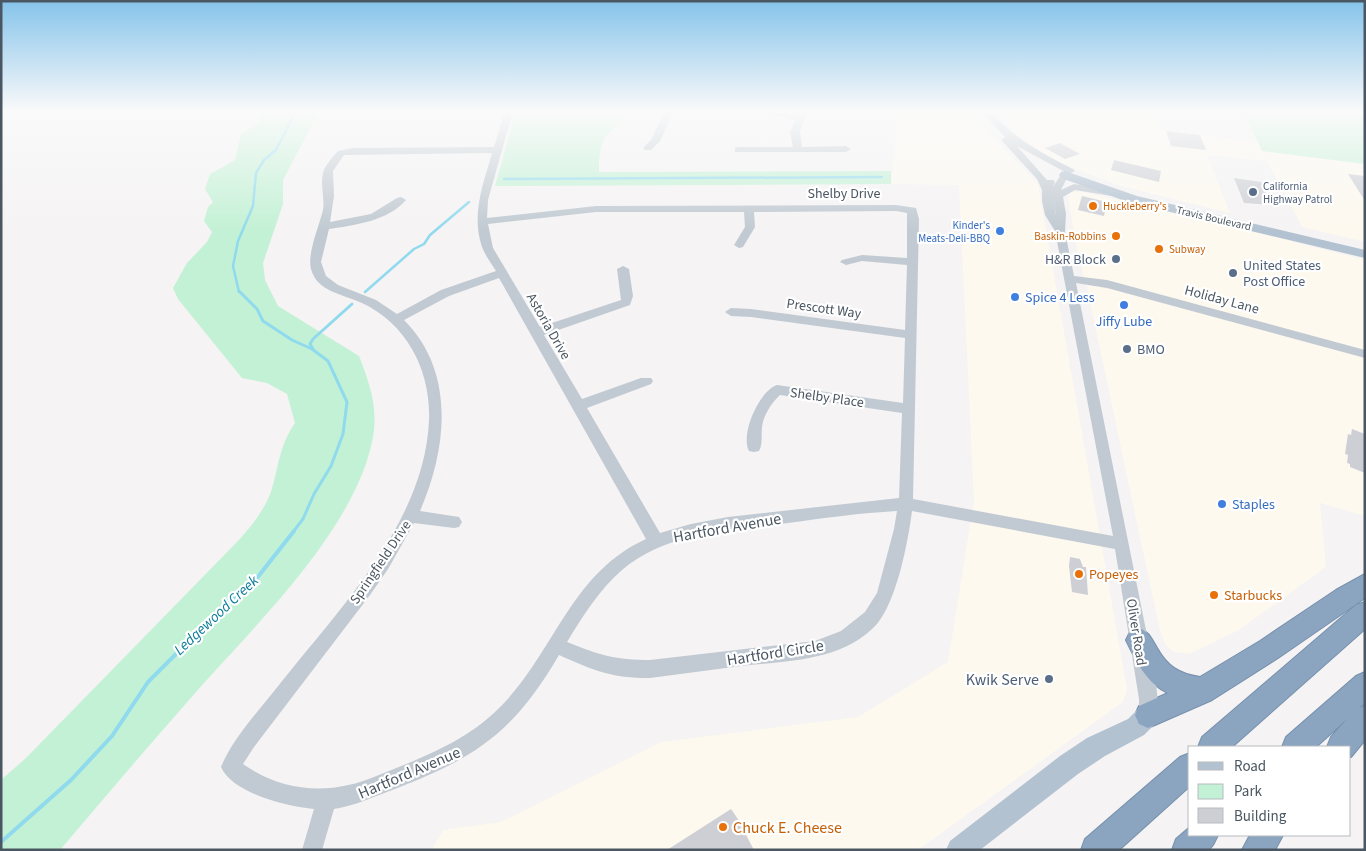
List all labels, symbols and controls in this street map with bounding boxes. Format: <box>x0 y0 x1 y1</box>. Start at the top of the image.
place label: California Highway Patrol <box>1263 179 1333 207</box>
street label: Shelby Drive <box>808 184 881 204</box>
marker: California Highway Patrol <box>1247 186 1259 198</box>
place label: Huckleberry's <box>1103 199 1167 214</box>
marker: Huckleberry's <box>1087 200 1099 212</box>
street label: Travis Boulevard <box>1175 203 1253 234</box>
place label: Kinder's Meats-Deli-BBQ <box>918 218 990 246</box>
marker: Kinder's Meats-Deli-BBQ <box>994 225 1006 237</box>
place label: Baskin-Robbins <box>1034 229 1106 244</box>
marker: Baskin-Robbins <box>1110 230 1122 242</box>
place label: Subway <box>1169 242 1205 257</box>
marker: Subway <box>1153 243 1165 255</box>
place label: H&R Block <box>1045 250 1106 270</box>
marker: H&R Block <box>1110 253 1122 265</box>
place label: United States Post Office <box>1243 256 1321 292</box>
marker: United States Post Office <box>1227 267 1239 279</box>
street label: Holiday Lane <box>1182 280 1261 320</box>
place label: Spice 4 Less <box>1025 288 1095 308</box>
street label: Astoria Drive <box>521 289 575 364</box>
marker: Spice 4 Less <box>1009 291 1021 303</box>
street label: Prescott Way <box>785 294 863 324</box>
marker: Jiffy Lube <box>1118 299 1130 311</box>
place label: Jiffy Lube <box>1096 312 1152 332</box>
place label: BMO <box>1137 340 1165 360</box>
marker: BMO <box>1121 343 1133 355</box>
street label: Shelby Place <box>789 383 865 413</box>
place label: Staples <box>1232 495 1275 515</box>
marker: Staples <box>1216 498 1228 510</box>
street label: Hartford Avenue <box>671 508 783 548</box>
street label: Springfield Drive <box>345 517 416 608</box>
place label: Popeyes <box>1089 565 1138 585</box>
marker: Popeyes <box>1073 568 1085 580</box>
water label: Ledgewood Creek <box>169 570 264 660</box>
place label: Starbucks <box>1224 586 1282 606</box>
marker: Starbucks <box>1208 589 1220 601</box>
street label: Oliver Road <box>1121 597 1151 667</box>
street label: Hartford Circle <box>725 634 825 672</box>
place label: Kwik Serve <box>966 669 1039 691</box>
marker: Kwik Serve <box>1043 673 1055 685</box>
street label: Hartford Avenue <box>355 741 464 804</box>
legend <box>1188 746 1351 836</box>
text: Road <box>1234 756 1266 777</box>
text: Park <box>1234 781 1263 802</box>
text: Building <box>1234 806 1287 827</box>
place label: Chuck E. Cheese <box>733 817 842 839</box>
marker: Chuck E. Cheese <box>717 821 729 833</box>

